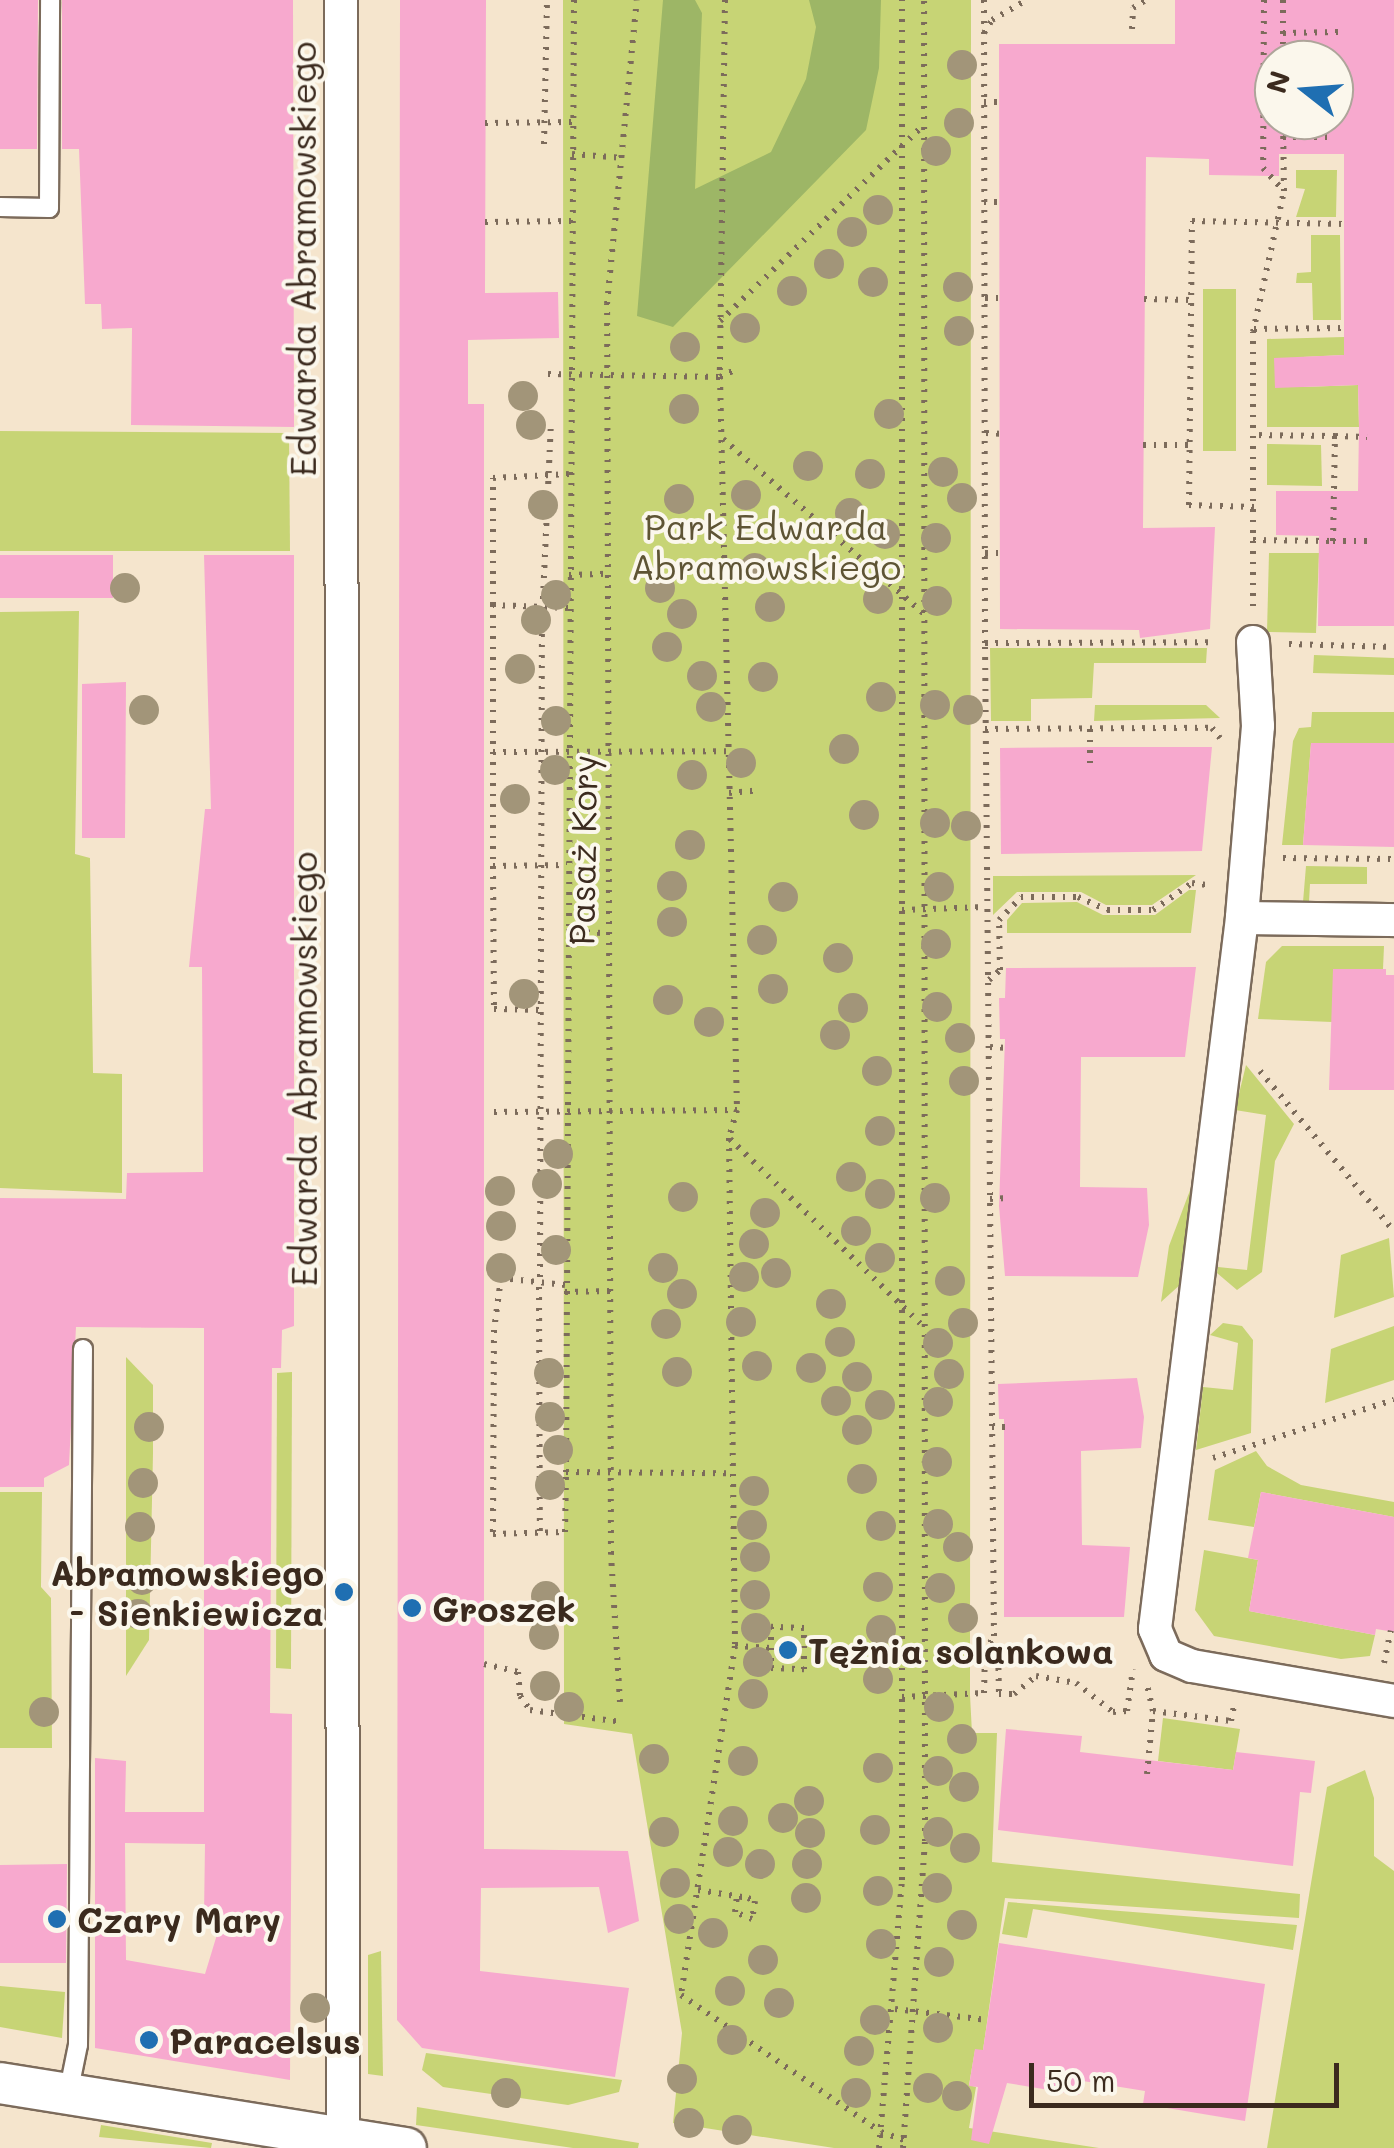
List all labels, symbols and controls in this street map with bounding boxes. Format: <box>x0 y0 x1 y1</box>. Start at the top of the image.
north arrow <box>1254 40 1354 140</box>
street label: Edwarda Abramowskiego <box>281 42 323 476</box>
text: N <box>1257 66 1298 97</box>
park label: Park Edwarda Abramowskiego <box>631 505 901 587</box>
street label: Pasaż Kory <box>559 754 605 946</box>
street label: Edwarda Abramowskiego <box>282 852 324 1286</box>
place label: Abramowskiego - Sienkiewicza <box>50 1551 324 1633</box>
marker: Abramowskiego - Sienkiewicza <box>333 1581 355 1603</box>
place label: Groszek <box>432 1587 576 1629</box>
marker: Groszek <box>401 1597 423 1619</box>
place label: Tężnia solankowa <box>808 1629 1114 1671</box>
marker: Tężnia solankowa <box>777 1639 799 1661</box>
place label: Czary Mary <box>77 1898 281 1940</box>
marker: Czary Mary <box>46 1908 68 1930</box>
place label: Paracelsus <box>169 2019 361 2061</box>
marker: Paracelsus <box>138 2029 160 2051</box>
scale bar <box>1034 2043 1344 2105</box>
text: 50 m <box>1046 2060 1116 2100</box>

